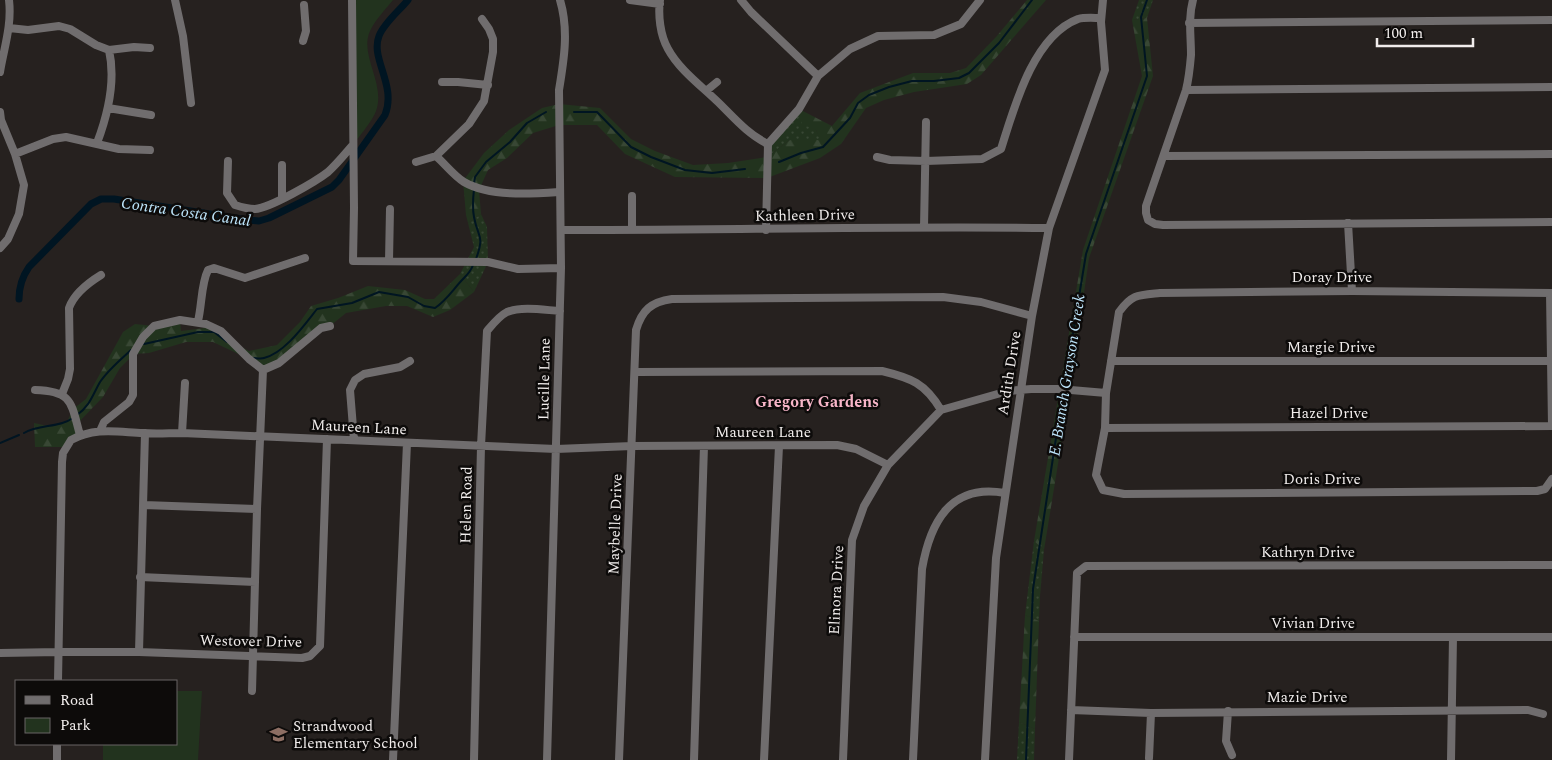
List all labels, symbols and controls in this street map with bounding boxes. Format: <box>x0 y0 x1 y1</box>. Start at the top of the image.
scale bar <box>1377 15 1473 47</box>
text: 100 m <box>1384 22 1423 45</box>
water label: Contra Costa Canal <box>120 191 252 233</box>
street label: Kathleen Drive <box>755 203 855 228</box>
street label: Doray Drive <box>1292 266 1372 289</box>
water label: E. Branch Grayson Creek <box>1042 292 1092 458</box>
street label: Ardith Drive <box>992 329 1027 417</box>
street label: Margie Drive <box>1287 336 1375 359</box>
street label: Lucille Lane <box>532 338 557 420</box>
district label: Gregory Gardens <box>755 390 879 414</box>
street label: Hazel Drive <box>1290 402 1368 425</box>
street label: Maureen Lane <box>310 414 407 441</box>
street label: Maureen Lane <box>715 421 811 444</box>
street label: Helen Road <box>454 466 479 544</box>
street label: Doris Drive <box>1283 468 1361 491</box>
street label: Maybelle Drive <box>602 473 629 575</box>
street label: Kathryn Drive <box>1261 541 1355 564</box>
street label: Elinora Drive <box>823 545 850 635</box>
street label: Vivian Drive <box>1271 612 1355 635</box>
street label: Westover Drive <box>200 629 302 654</box>
legend <box>15 680 178 745</box>
street label: Mazie Drive <box>1266 686 1348 709</box>
text: Road <box>60 689 94 712</box>
text: Park <box>60 714 91 737</box>
place label: Strandwood Elementary School <box>293 715 418 755</box>
school or university icon: Strandwood Elementary School <box>269 725 289 745</box>

